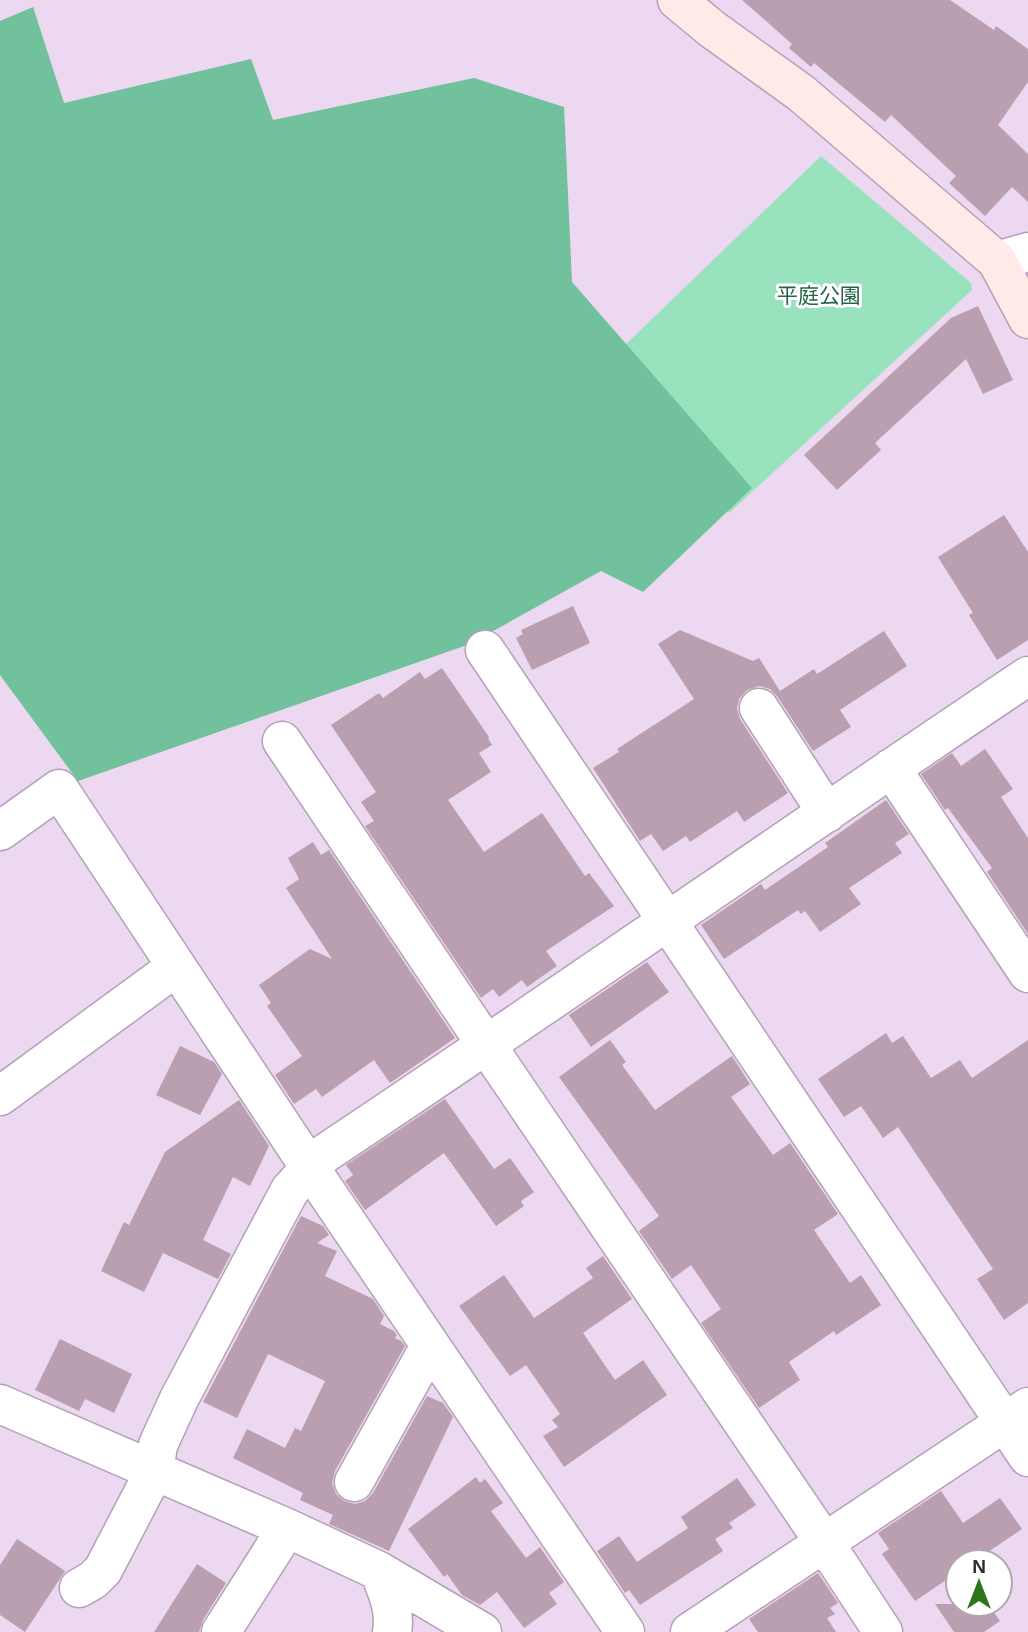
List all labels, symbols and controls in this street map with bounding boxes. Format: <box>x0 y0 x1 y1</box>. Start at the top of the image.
park label: 平庭公園 <box>777 284 861 307</box>
north arrow <box>944 1548 1014 1618</box>
text: N <box>972 1556 986 1577</box>

